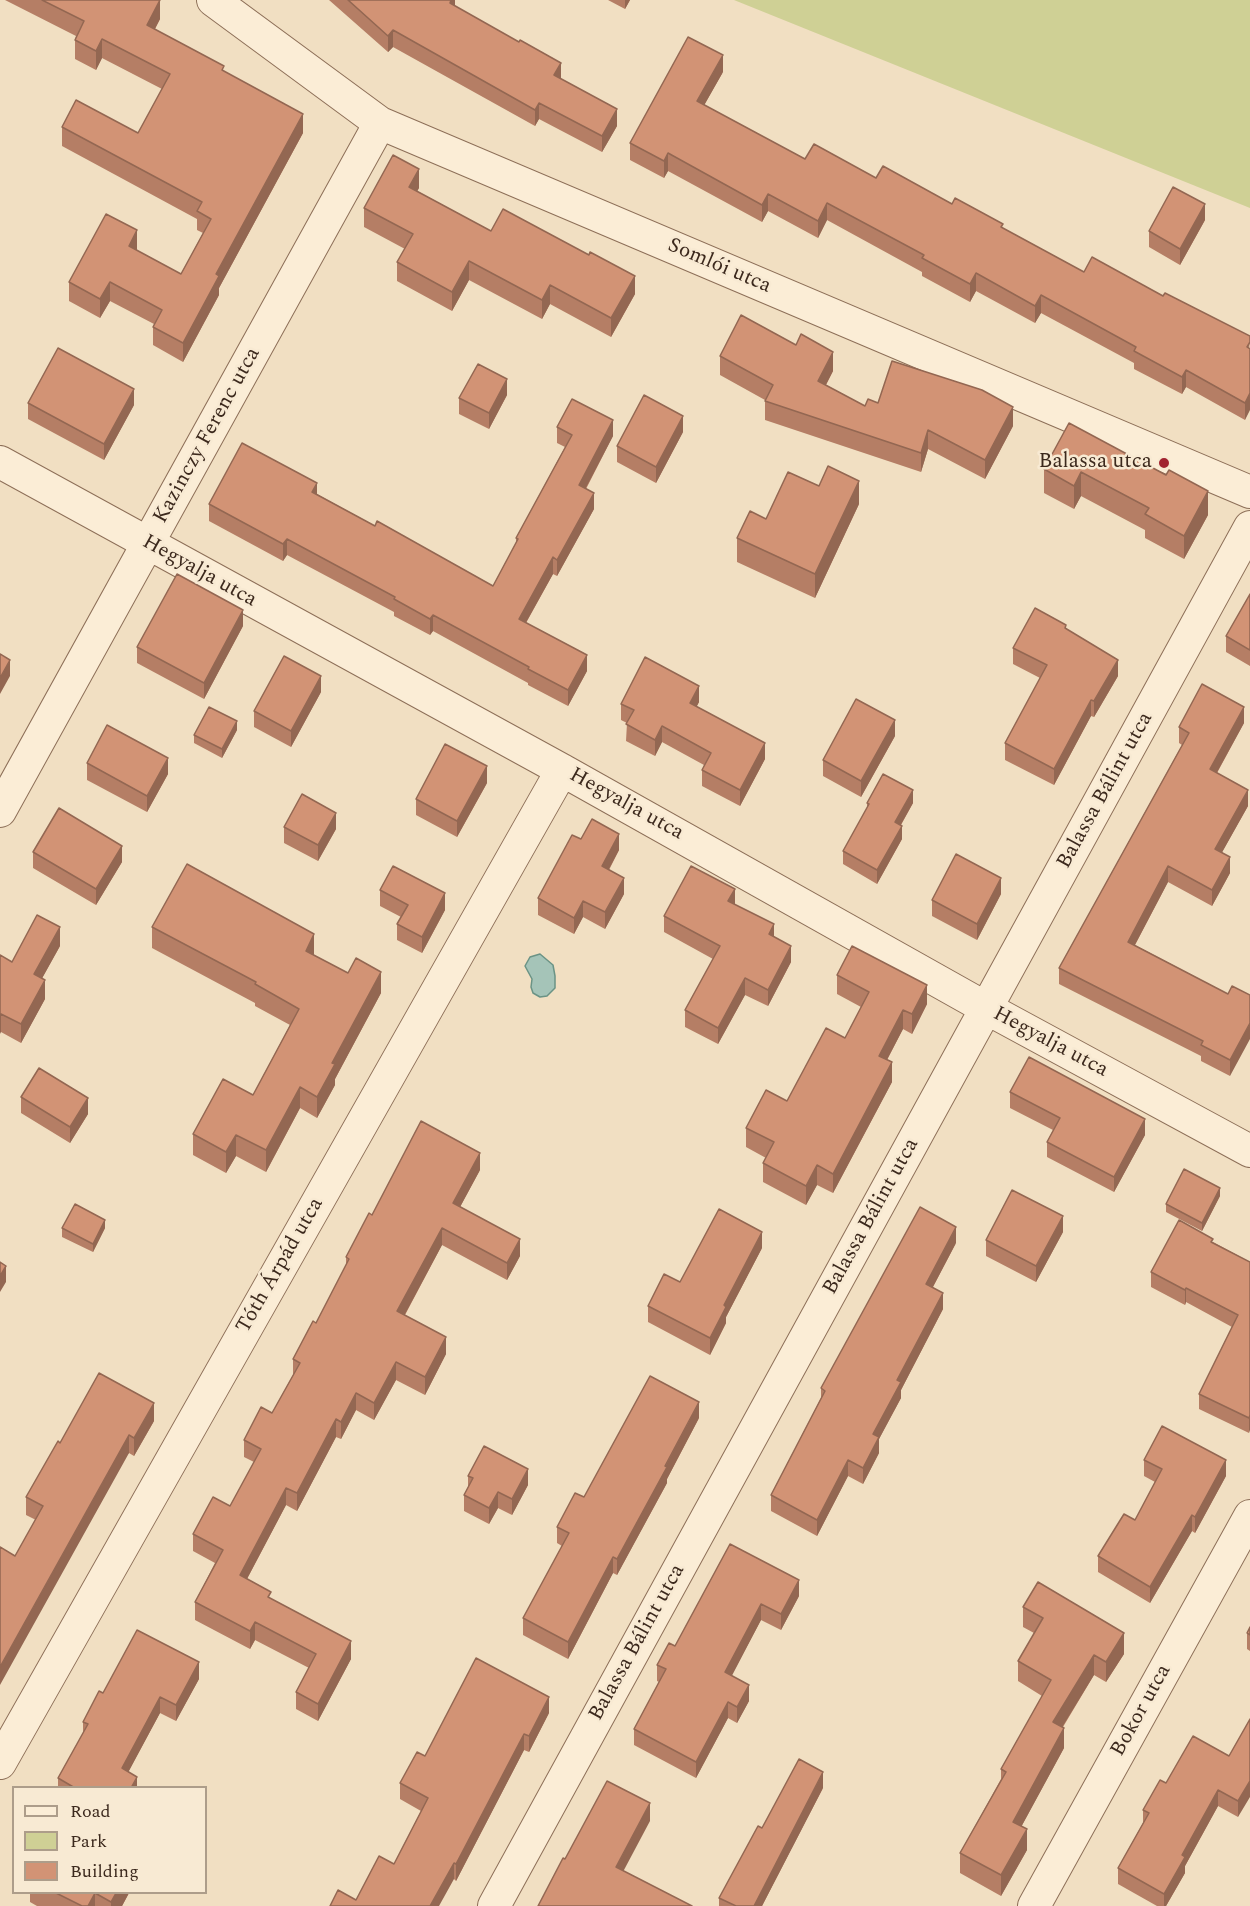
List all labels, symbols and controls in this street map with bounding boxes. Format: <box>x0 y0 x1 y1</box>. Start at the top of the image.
street label: Somlói utca <box>664 234 774 300</box>
street label: Kazinczy Ferenc utca <box>149 344 267 528</box>
place label: Balassa utca <box>1039 450 1152 476</box>
marker: Balassa utca <box>1157 456 1171 470</box>
street label: Hegyalja utca <box>137 530 261 614</box>
street label: Balassa Bálint utca <box>1053 708 1159 874</box>
street label: Hegyalja utca <box>564 763 688 847</box>
street label: Hegyalja utca <box>988 1002 1112 1084</box>
street label: Balassa Bálint utca <box>819 1134 925 1300</box>
street label: Tóth Árpád utca <box>232 1194 330 1338</box>
street label: Balassa Bálint utca <box>585 1560 691 1726</box>
street label: Bokor utca <box>1106 1661 1178 1761</box>
legend <box>12 1786 207 1894</box>
text: Road <box>70 1798 111 1825</box>
text: Park <box>70 1828 107 1855</box>
text: Building <box>70 1858 139 1885</box>

